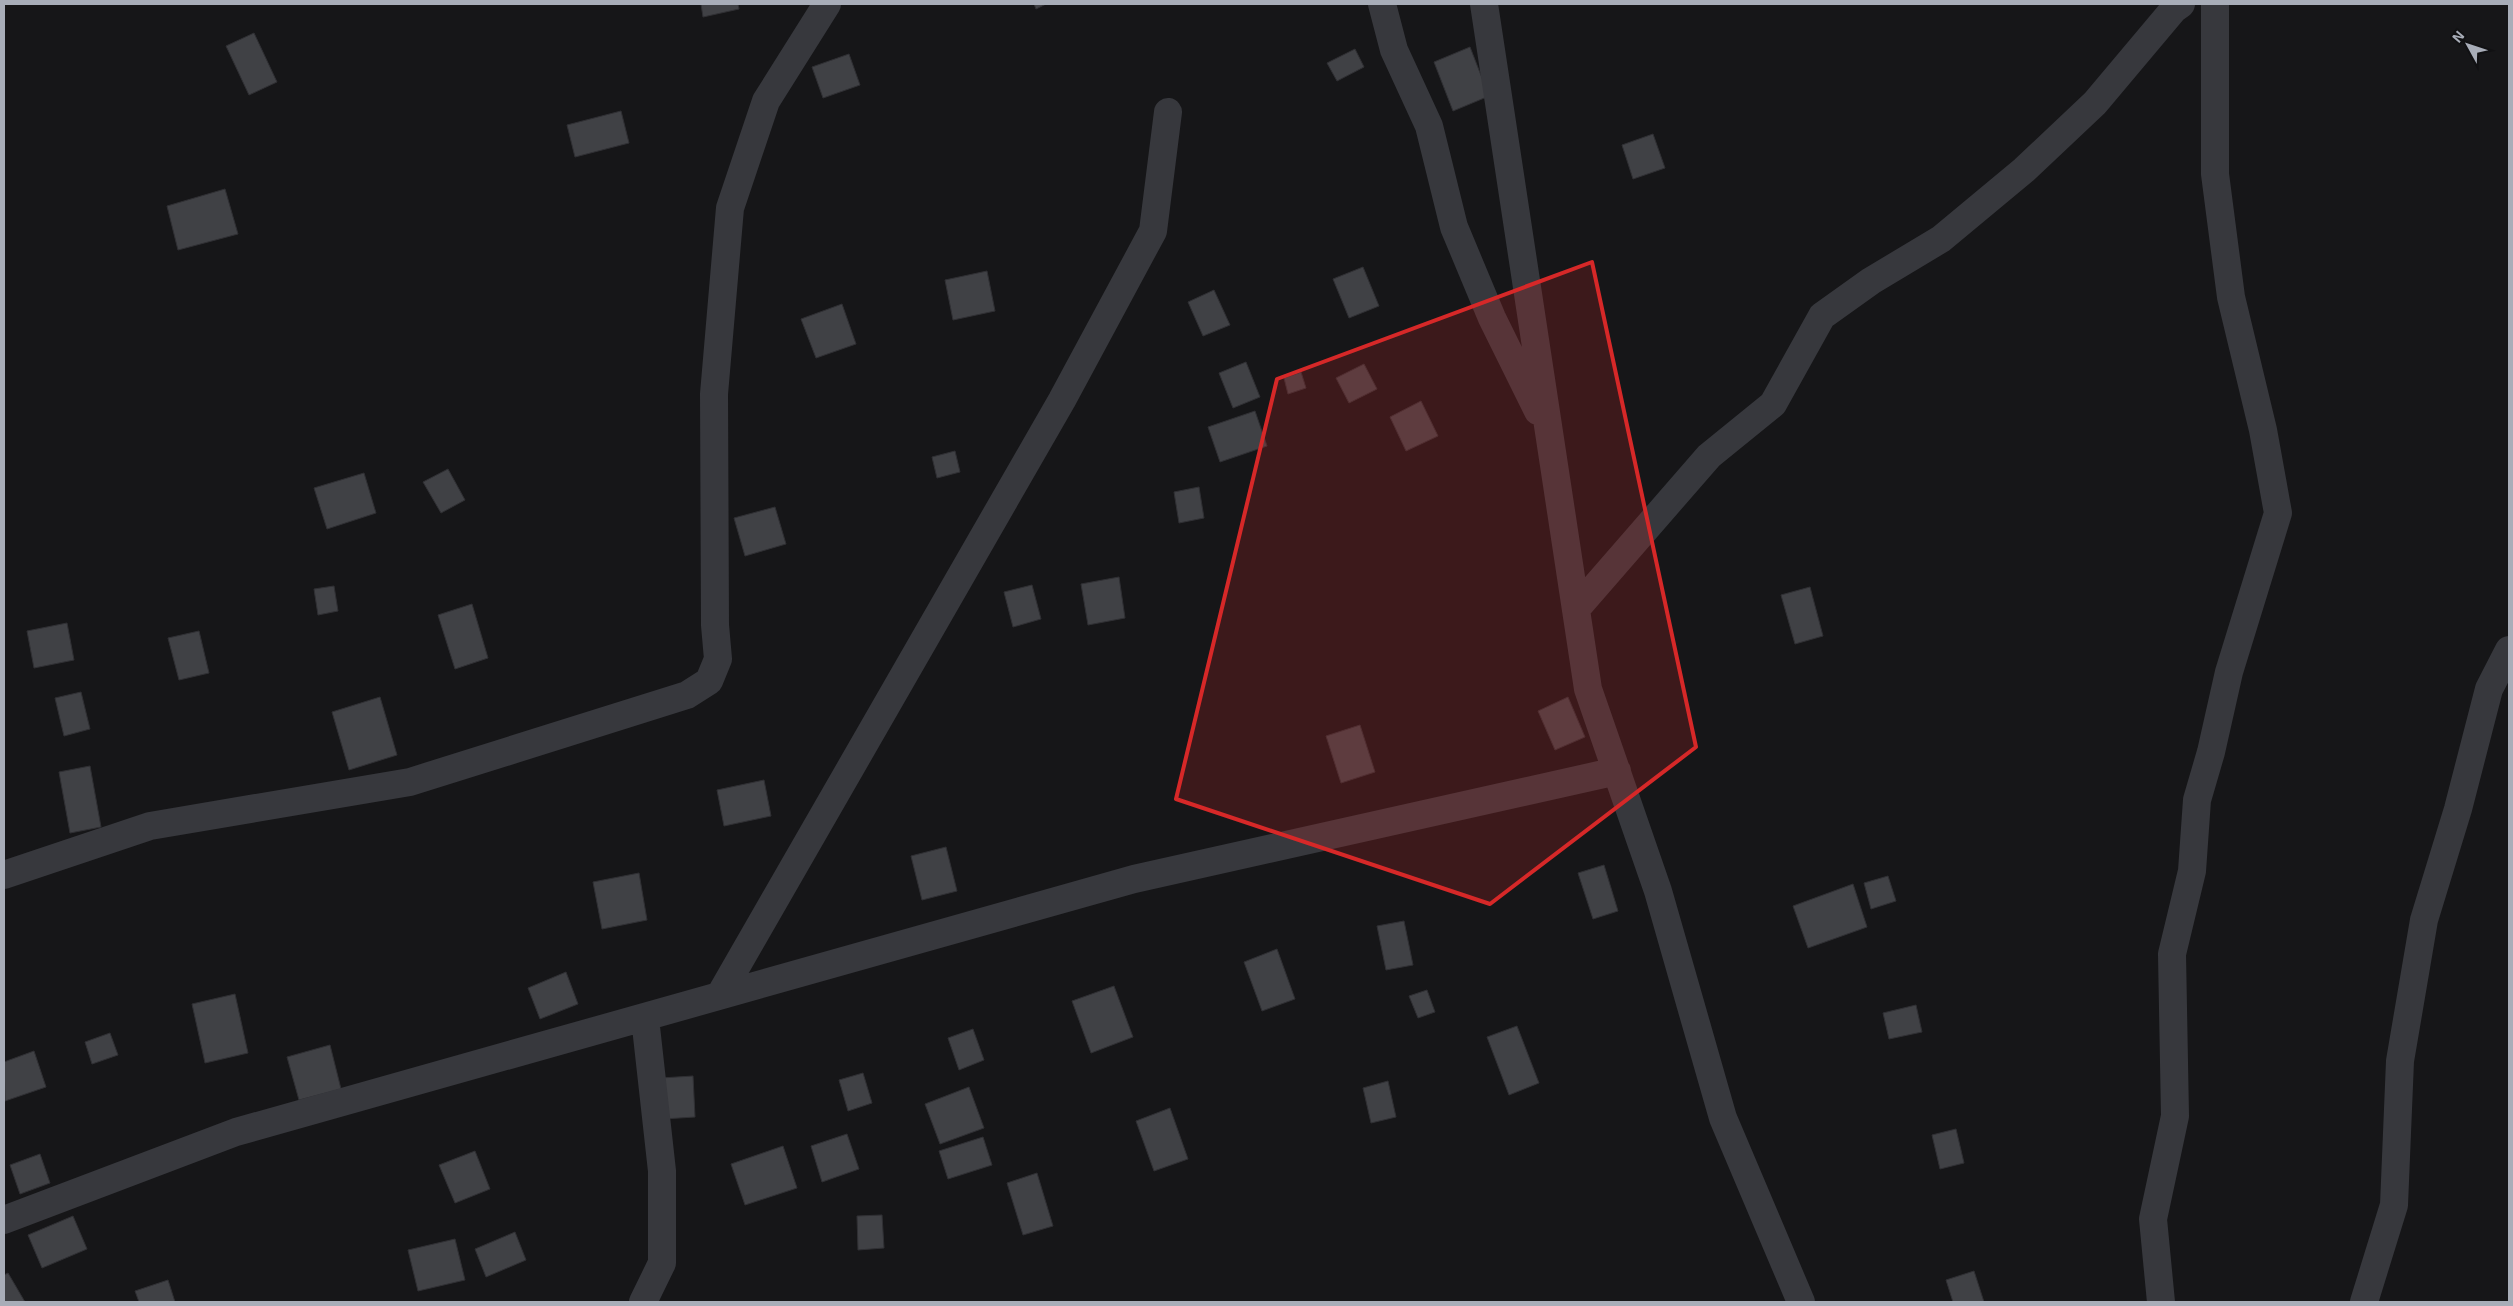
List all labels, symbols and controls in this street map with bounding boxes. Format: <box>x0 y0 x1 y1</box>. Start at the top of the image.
north arrow <box>2443 20 2493 70</box>
text: N <box>2448 27 2467 46</box>

